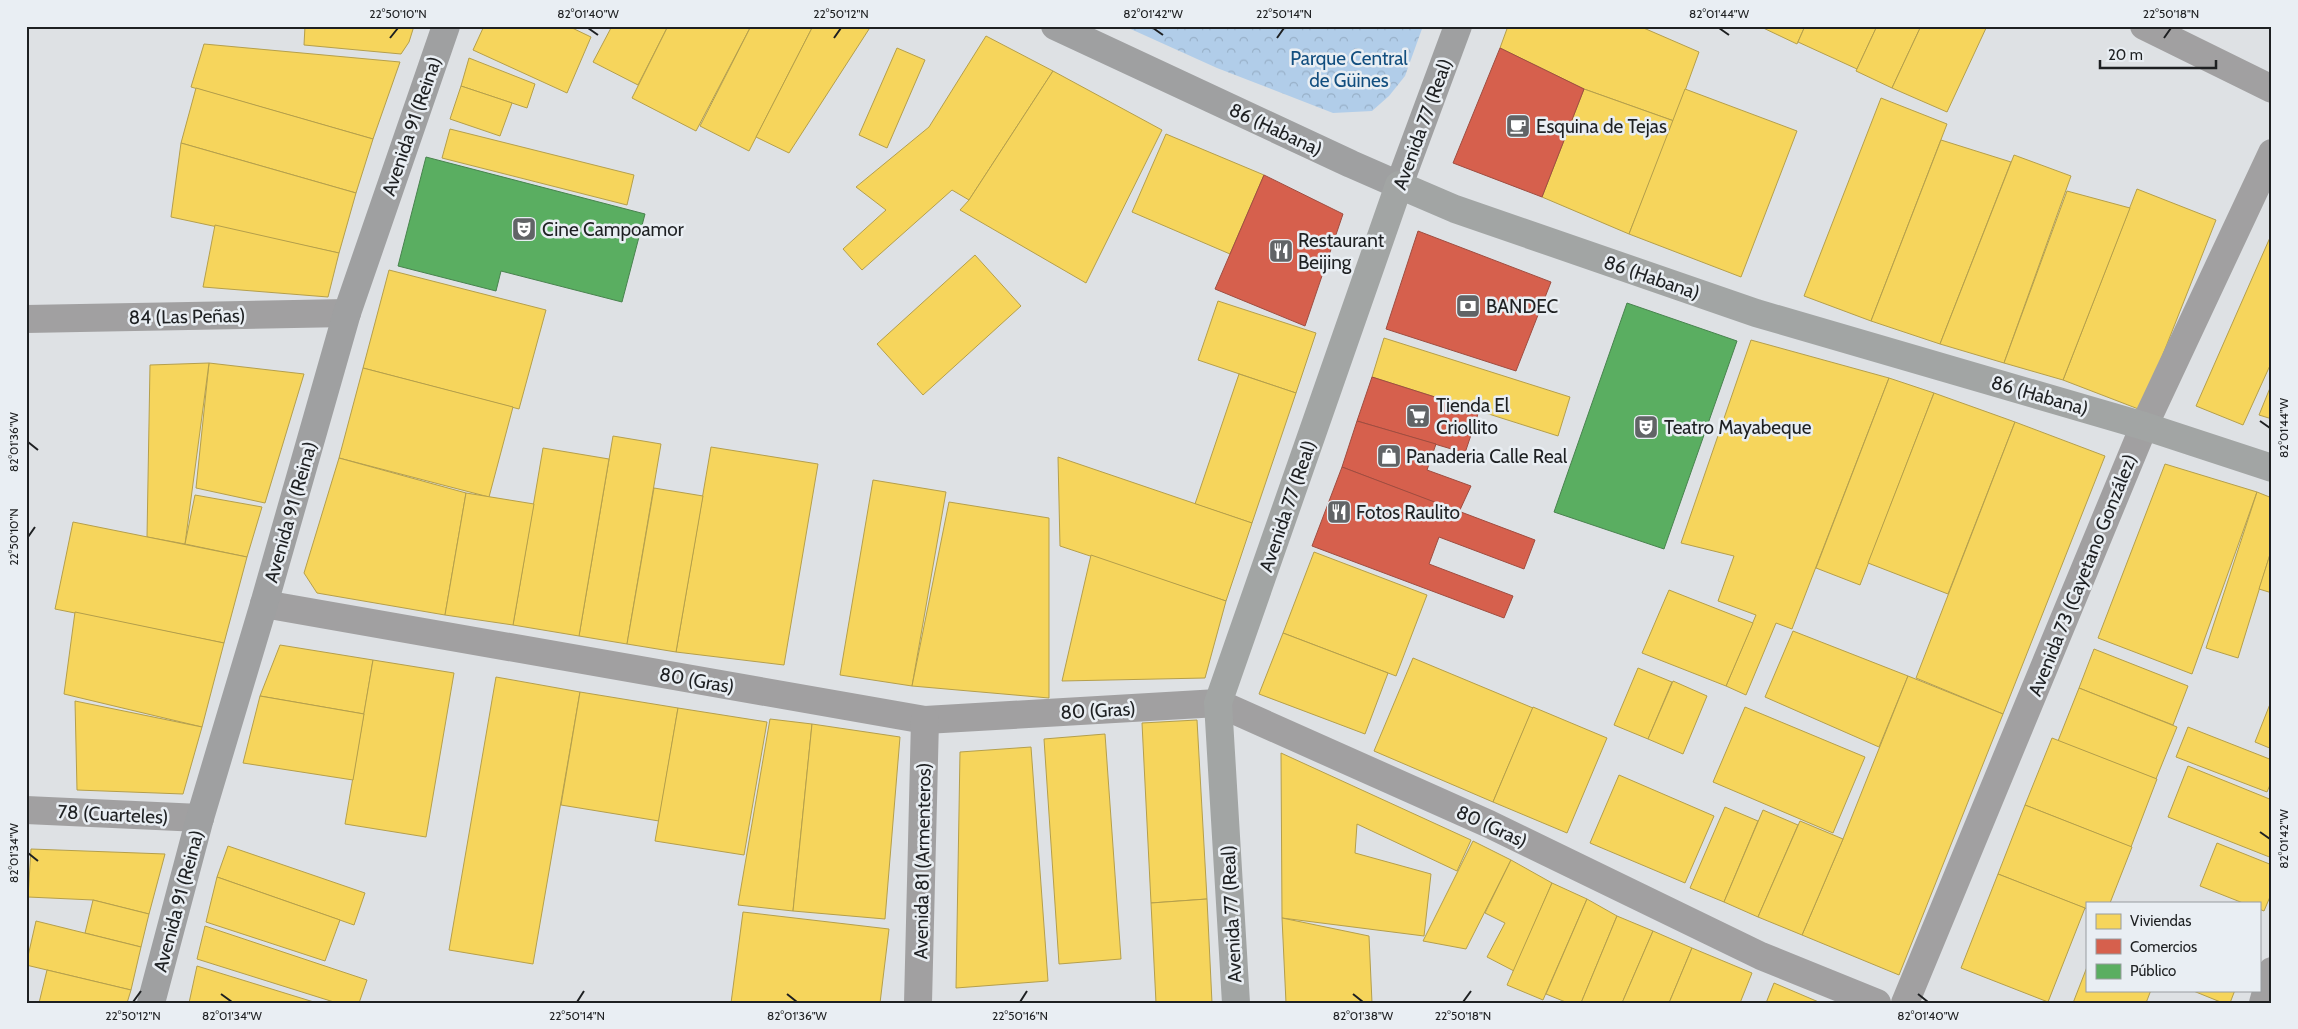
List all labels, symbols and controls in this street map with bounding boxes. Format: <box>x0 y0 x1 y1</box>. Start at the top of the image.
text: 22°50'10"N <box>369 6 427 21</box>
text: 82°01'40"W <box>557 6 619 21</box>
text: 22°50'12"N <box>813 6 869 21</box>
text: 82°01'42"W <box>1123 6 1183 21</box>
text: 22°50'14"N <box>1256 6 1312 21</box>
text: 82°01'44"W <box>1689 6 1750 21</box>
text: 22°50'18"N <box>2143 6 2199 21</box>
scale bar <box>2100 38 2217 70</box>
text: 20 m <box>2108 46 2143 64</box>
park label: Parque Central de Güines <box>1290 47 1408 92</box>
street label: Avenida 91 (Reina) <box>377 53 446 199</box>
street label: Avenida 77 (Real) <box>1388 55 1457 193</box>
street label: 86 (Habana) <box>1226 98 1326 161</box>
cafe icon: Esquina de Tejas <box>1505 113 1531 139</box>
place label: Esquina de Tejas <box>1536 115 1667 138</box>
theatre icon: Cine Campoamor <box>511 216 537 242</box>
place label: Cine Campoamor <box>542 218 684 241</box>
place label: Restaurant Beijing <box>1298 229 1385 274</box>
restaurant icon: Restaurant Beijing <box>1268 238 1294 264</box>
street label: 86 (Habana) <box>1601 250 1703 305</box>
bank icon: BANDEC <box>1455 293 1481 319</box>
place label: BANDEC <box>1486 295 1559 318</box>
street label: 84 (Las Peñas) <box>128 304 246 329</box>
street label: 86 (Habana) <box>1989 371 2091 420</box>
place label: Tienda El Criollito <box>1436 394 1510 439</box>
text: 82°01'44"W <box>2276 397 2291 458</box>
supermarket icon: Tienda El Criollito <box>1405 403 1431 429</box>
text: 82°01'36"W <box>6 411 21 472</box>
theatre icon: Teatro Mayabeque <box>1633 414 1659 440</box>
place label: Teatro Mayabeque <box>1664 416 1812 439</box>
street label: Avenida 77 (Real) <box>1254 437 1321 575</box>
street label: Avenida 91 (Reina) <box>259 439 322 585</box>
shop icon: Panaderia Calle Real <box>1376 443 1402 469</box>
place label: Panaderia Calle Real <box>1406 445 1568 468</box>
street label: Avenida 73 (Cayetano González) <box>2023 451 2142 700</box>
restaurant icon: Fotos Raulito <box>1326 499 1352 525</box>
place label: Fotos Raulito <box>1356 501 1460 524</box>
text: 22°50'10"N <box>6 508 21 566</box>
street label: 80 (Gras) <box>658 663 736 698</box>
street label: 80 (Gras) <box>1060 697 1136 724</box>
street label: Avenida 81 (Armenteros) <box>909 763 936 960</box>
street label: 78 (Cuarteles) <box>57 800 169 829</box>
street label: 80 (Gras) <box>1453 800 1531 853</box>
text: 82°01'42"W <box>2276 809 2291 869</box>
text: 82°01'34"W <box>6 822 21 883</box>
street label: Avenida 91 (Reina) <box>148 828 208 975</box>
street label: Avenida 77 (Real) <box>1216 844 1247 983</box>
legend <box>2086 902 2260 992</box>
text: Viviendas <box>2130 912 2191 930</box>
text: Comercios <box>2130 938 2197 956</box>
text: Público <box>2130 962 2176 980</box>
text: 22°50'12"N <box>105 1008 161 1023</box>
text: 82°01'34"W <box>202 1008 263 1023</box>
text: 22°50'14"N <box>549 1008 605 1023</box>
text: 82°01'36"W <box>767 1008 828 1023</box>
text: 22°50'16"N <box>992 1008 1048 1023</box>
text: 82°01'38"W <box>1333 1008 1394 1023</box>
text: 22°50'18"N <box>1435 1008 1491 1023</box>
text: 82°01'40"W <box>1897 1008 1959 1023</box>

